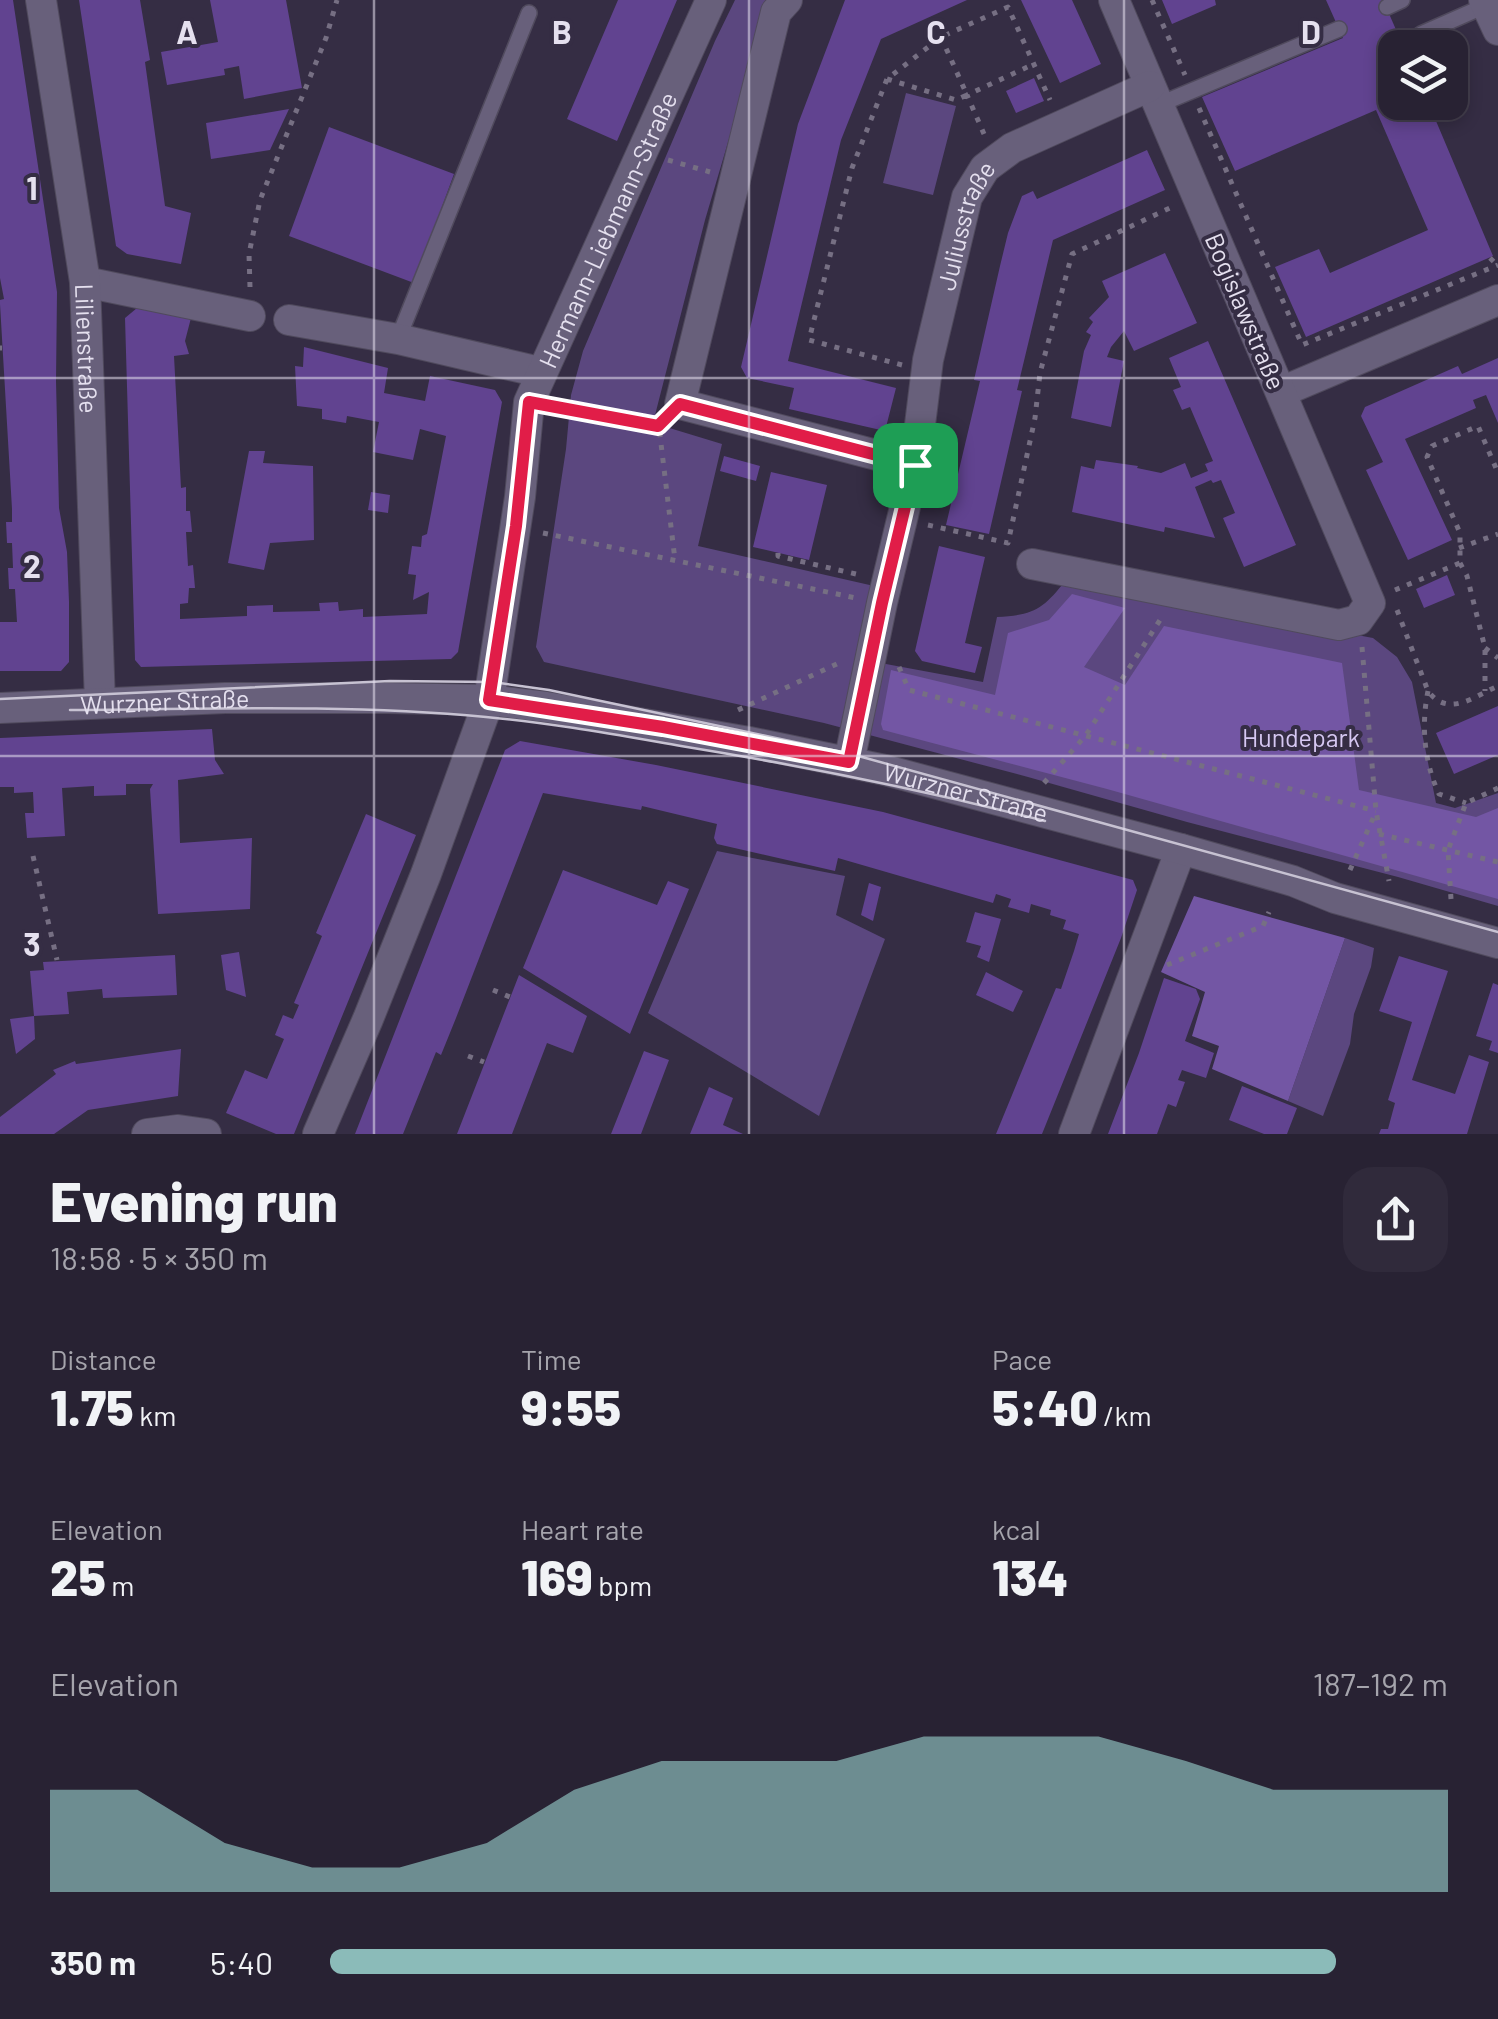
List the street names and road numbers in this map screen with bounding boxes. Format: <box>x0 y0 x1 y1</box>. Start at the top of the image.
street label: Hermann-Liebmann-Straße <box>532 87 682 372</box>
street label: Juliusstraße <box>930 155 1001 293</box>
street label: Bogislawstraße <box>1200 228 1292 394</box>
street label: Lilienstraße <box>70 283 105 414</box>
street label: Wurzner Straße <box>80 683 249 719</box>
street label: Wurzner Straße <box>880 755 1051 828</box>

